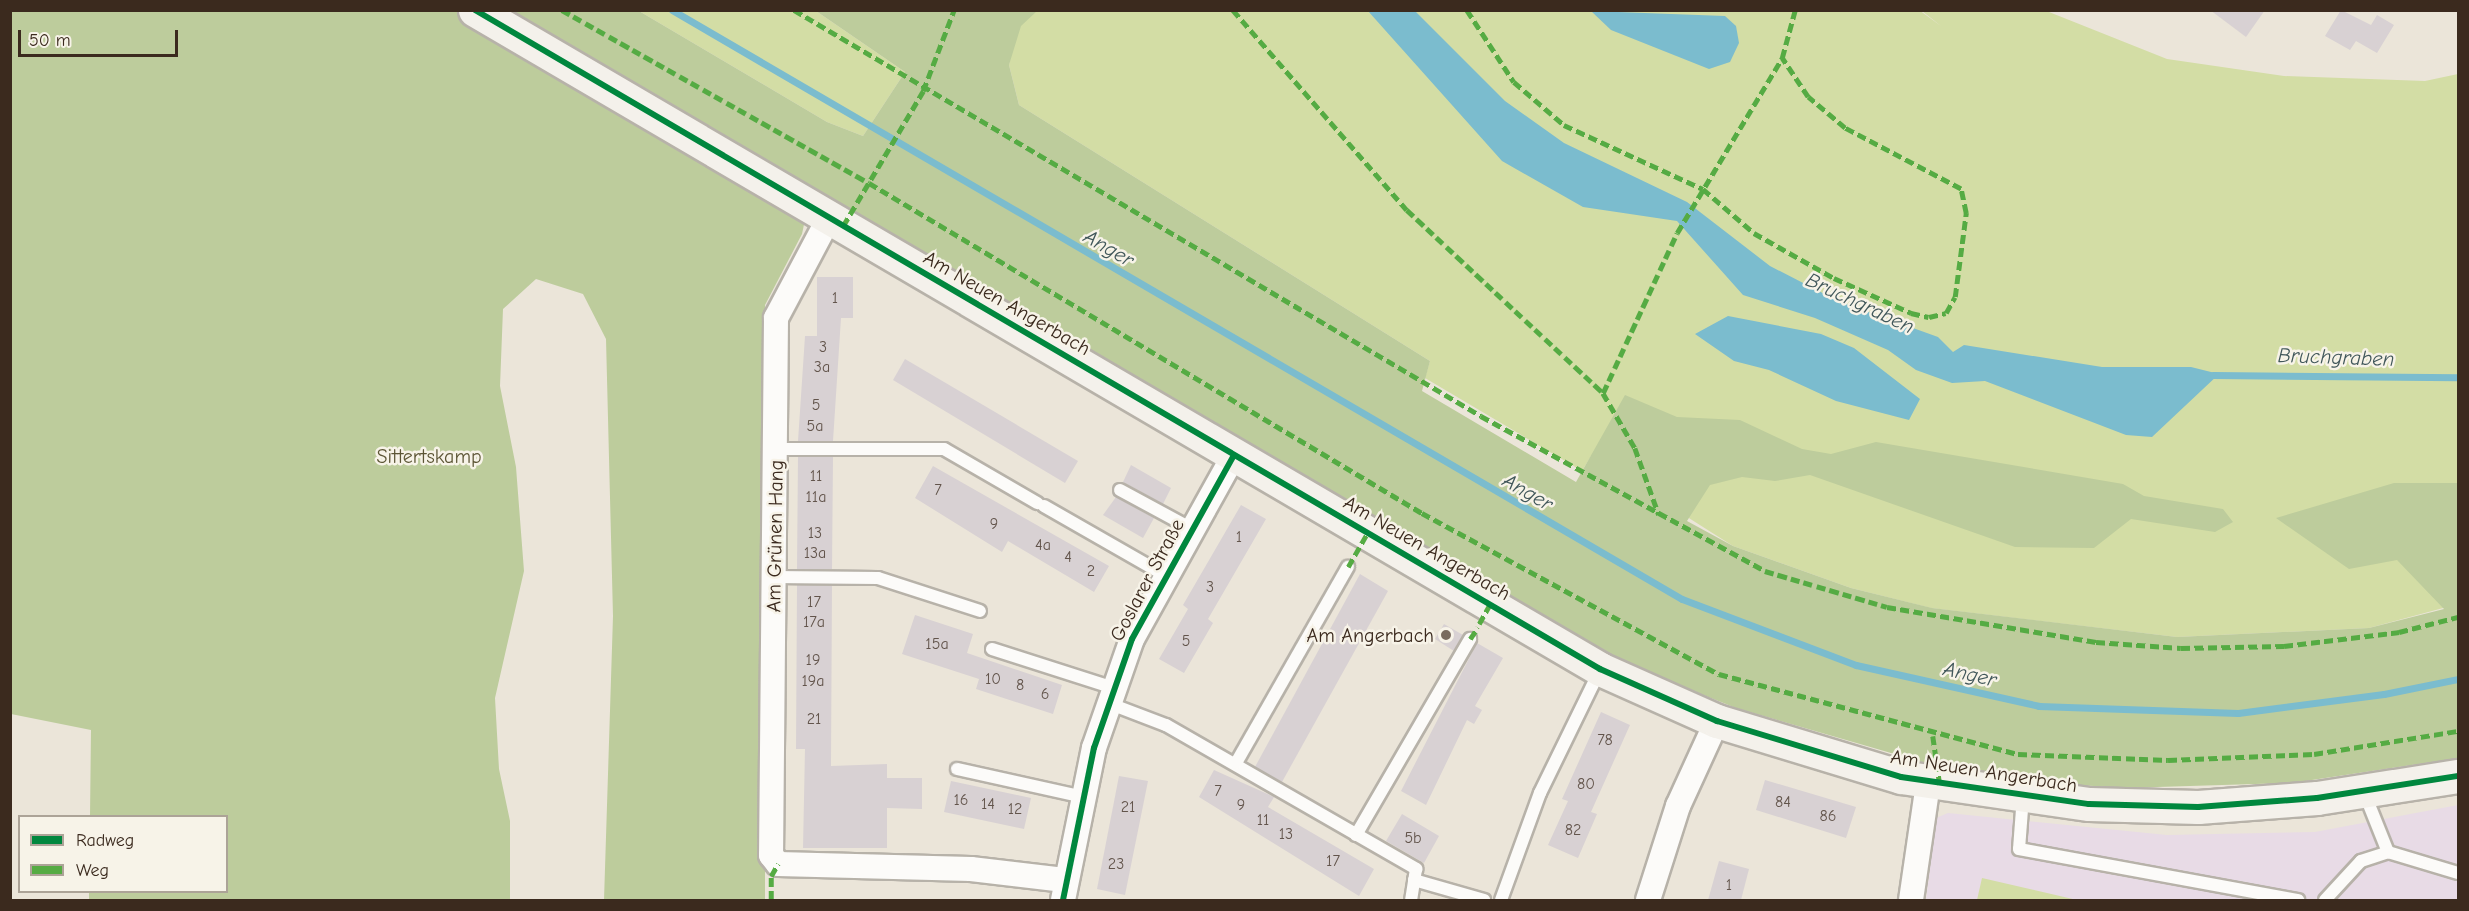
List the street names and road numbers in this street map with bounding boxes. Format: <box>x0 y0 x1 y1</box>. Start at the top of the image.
street label: Am Neuen Angerbach <box>919 245 1095 361</box>
street label: Am Grünen Hang <box>762 460 788 612</box>
street label: Am Neuen Angerbach <box>1339 490 1515 606</box>
street label: Goslarer Straße <box>1105 515 1189 645</box>
street label: Am Neuen Angerbach <box>1889 744 2079 798</box>

